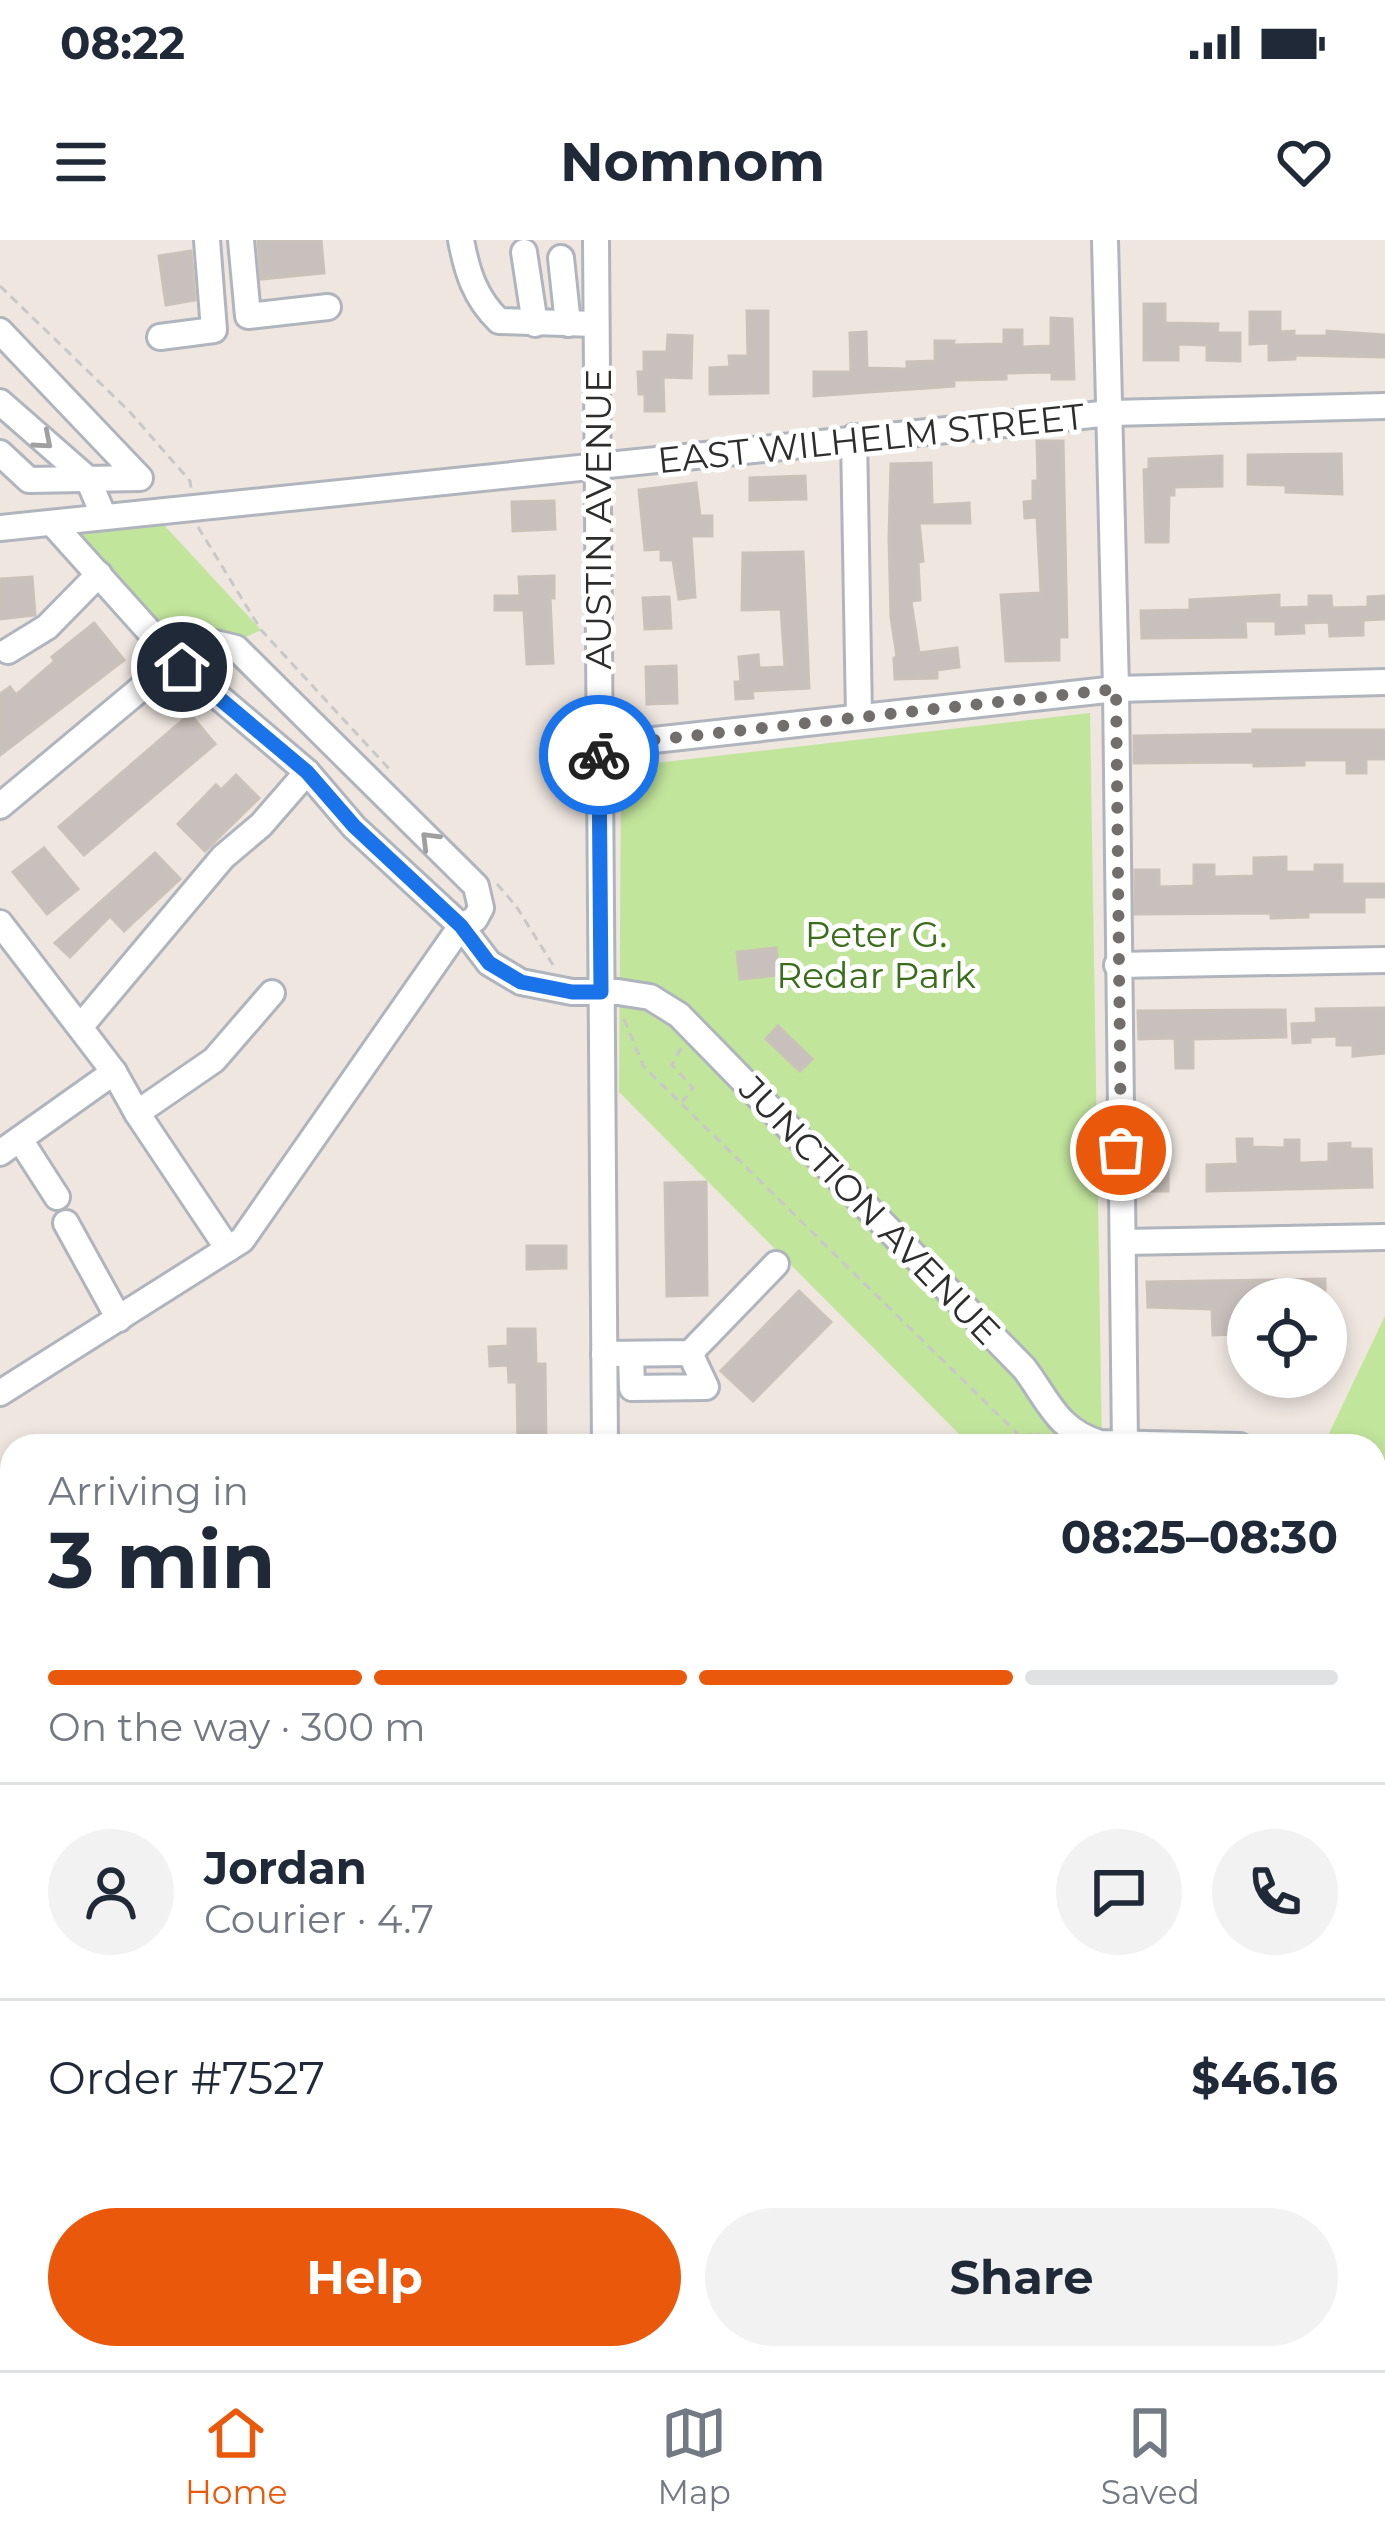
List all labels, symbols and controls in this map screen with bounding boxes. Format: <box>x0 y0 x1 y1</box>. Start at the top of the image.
text: 08:22 <box>60 15 185 70</box>
icon: menu <box>48 129 114 195</box>
text: Nomnom <box>560 129 825 195</box>
icon: heart <box>1271 129 1337 195</box>
street label: AUSTIN AVENUE <box>576 369 620 669</box>
street label: EAST WILHELM STREET <box>655 394 1087 482</box>
one-way arrow <box>30 426 52 448</box>
pin <box>131 616 233 718</box>
icon: home <box>149 634 215 700</box>
courier <box>539 695 659 815</box>
icon: bike <box>566 722 632 788</box>
one-way arrow <box>421 832 443 854</box>
park label: Peter G. Redar Park <box>776 912 976 997</box>
street label: JUNCTION AVENUE <box>730 1066 1010 1353</box>
pin <box>1070 1099 1172 1201</box>
icon: bag <box>1088 1117 1154 1183</box>
map controls <box>1227 1278 1347 1398</box>
button: locate <box>1227 1278 1347 1398</box>
text: Arriving in <box>48 1467 249 1515</box>
text: 08:25–08:30 <box>1061 1509 1338 1564</box>
text: 3 min <box>48 1512 275 1608</box>
text: On the way · 300 m <box>48 1703 426 1751</box>
button: person <box>48 1829 174 1955</box>
button: chat <box>1056 1829 1182 1955</box>
button: phone <box>1212 1829 1338 1955</box>
text: Jordan <box>204 1840 367 1895</box>
text: Courier · 4.7 <box>204 1895 434 1943</box>
text: Order #7527 <box>48 2050 325 2105</box>
text: $46.16 <box>1191 2050 1338 2105</box>
button: Help <box>48 2208 681 2346</box>
button: Share <box>705 2208 1338 2346</box>
tab: Home <box>185 2400 287 2512</box>
tab: Map <box>657 2400 731 2512</box>
tab: Saved <box>1101 2400 1200 2512</box>

